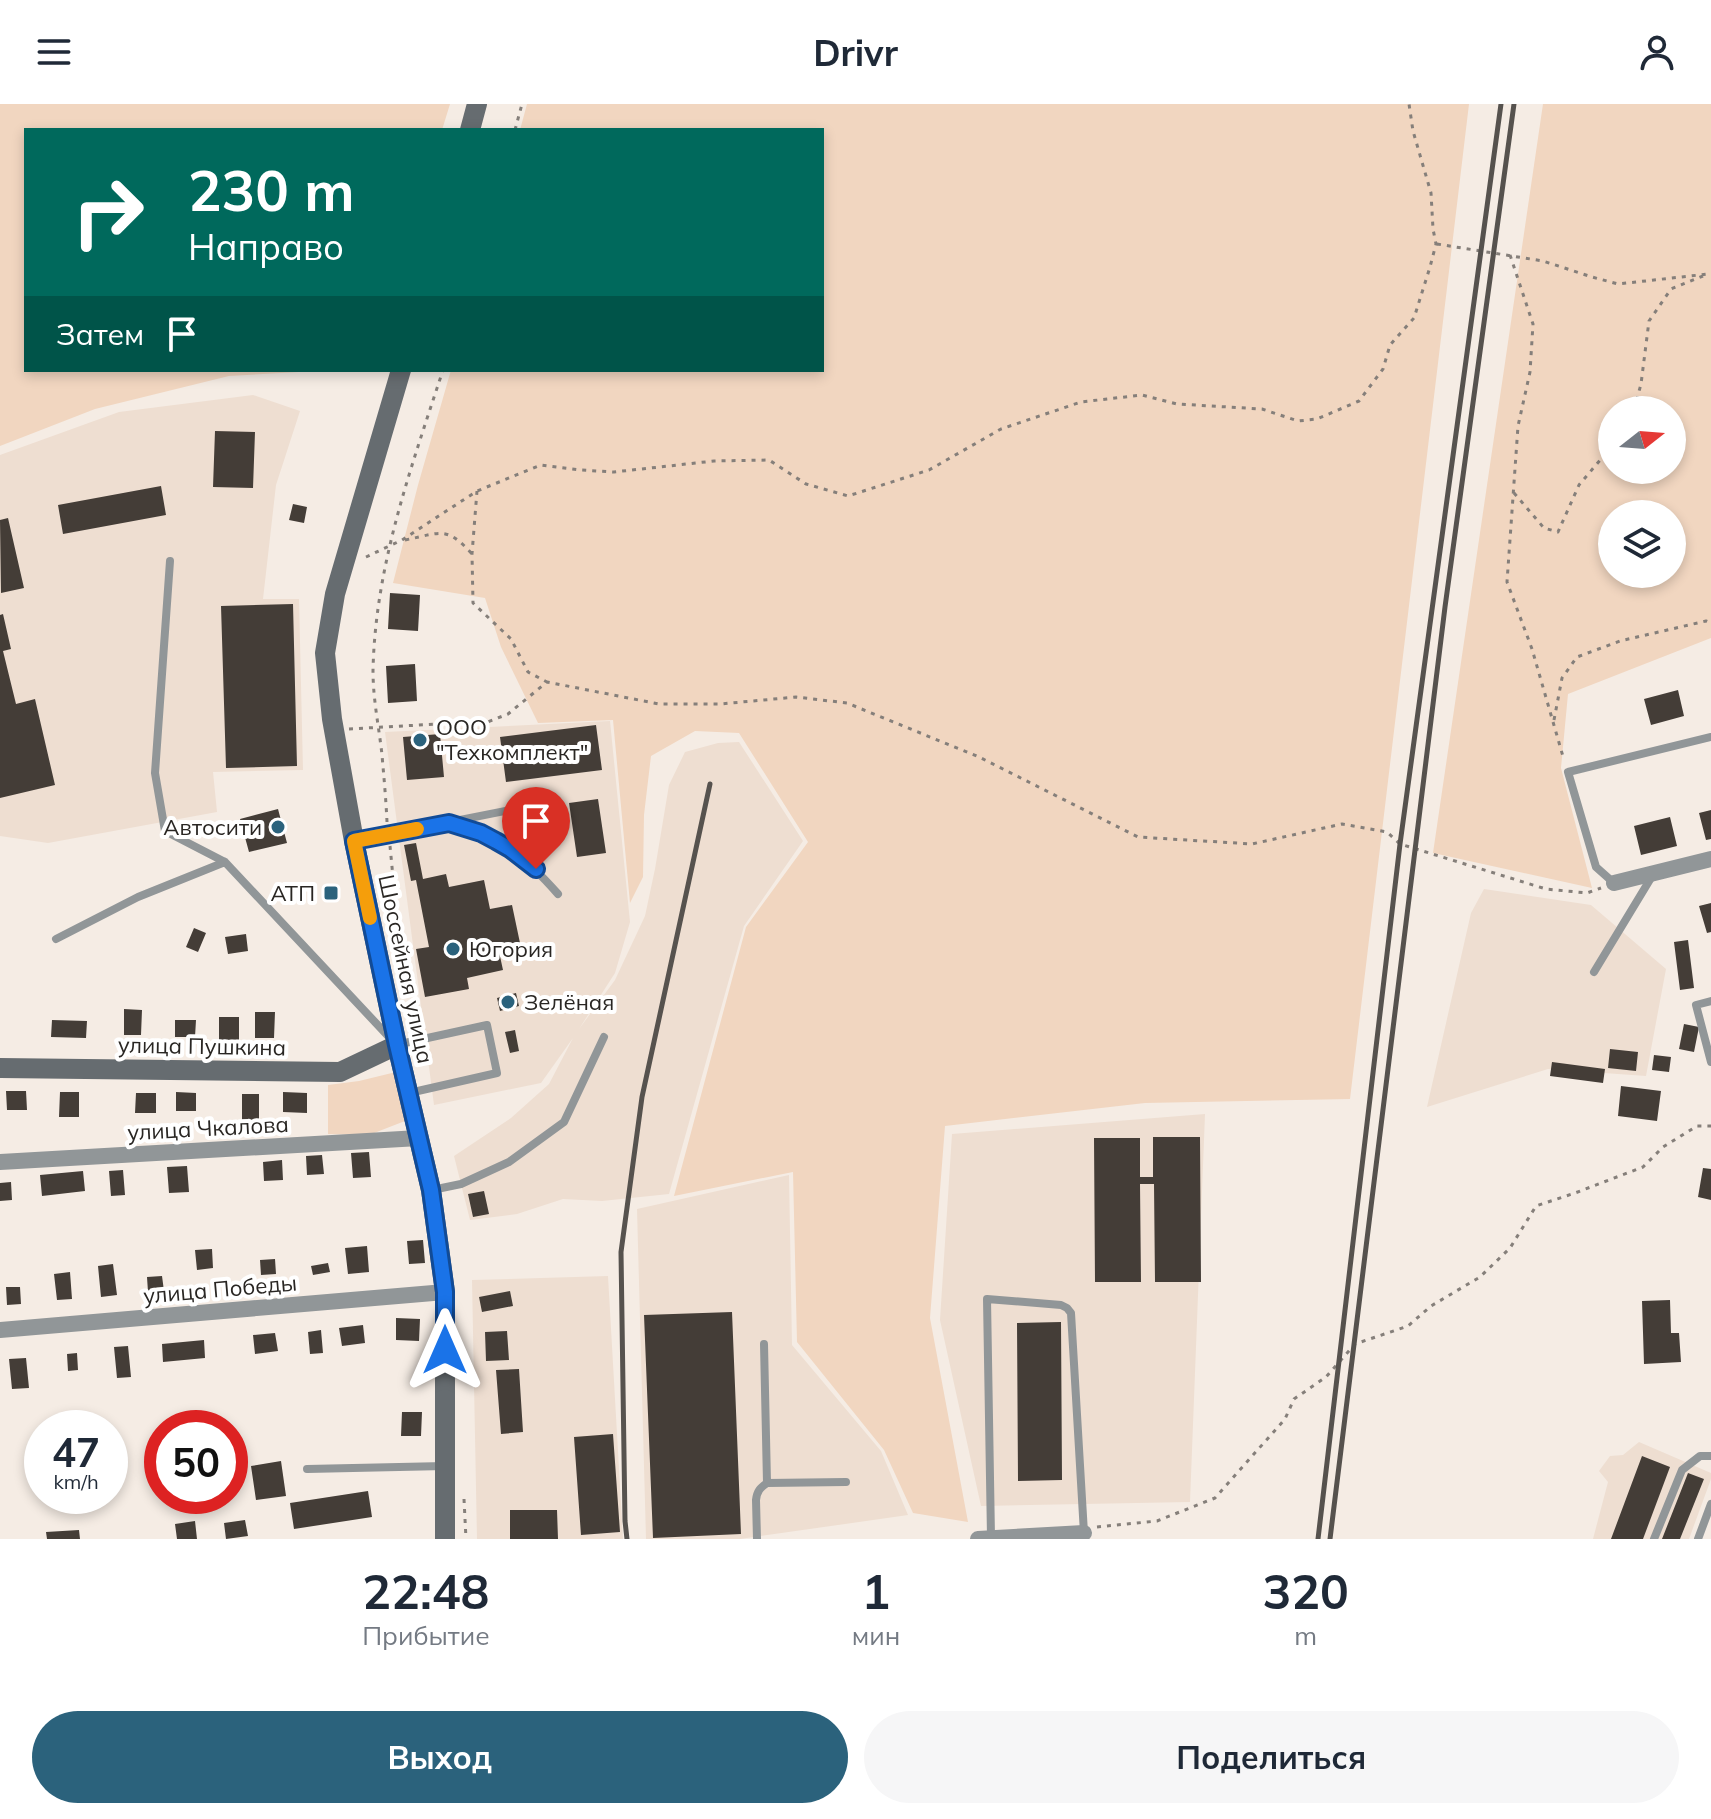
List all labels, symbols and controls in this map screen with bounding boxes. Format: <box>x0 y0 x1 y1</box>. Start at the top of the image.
icon: menu <box>32 30 76 74</box>
text: Drivr <box>813 30 898 75</box>
icon: person <box>1635 30 1679 74</box>
text: 230 m <box>188 155 355 225</box>
icon: right <box>56 160 160 264</box>
text: Направо <box>188 224 344 269</box>
icon: arrive <box>160 312 204 356</box>
text: Затем <box>56 315 144 353</box>
north arrow <box>1598 396 1686 484</box>
map controls <box>1598 396 1686 588</box>
button: layers <box>1598 500 1686 588</box>
place label: ООО "Техкомплект" <box>436 713 588 766</box>
marker: ООО "Техкомплект" <box>411 731 429 749</box>
pin <box>502 787 570 869</box>
icon: arrive <box>514 799 558 843</box>
place label: Автосити <box>163 813 262 841</box>
marker: Автосити <box>269 818 287 836</box>
street label: Шоссейная улица <box>372 872 440 1066</box>
place label: АТП <box>271 879 315 907</box>
marker: АТП <box>322 884 340 902</box>
place label: Югория <box>469 935 553 963</box>
marker: Югория <box>444 940 462 958</box>
place label: Зелёная <box>524 988 614 1016</box>
marker: Зелёная <box>499 993 517 1011</box>
street label: улица Пушкина <box>118 1031 286 1061</box>
street label: улица Чкалова <box>127 1110 289 1146</box>
street label: улица Победы <box>142 1268 298 1310</box>
position arrow <box>403 1308 487 1392</box>
speed limit sign: 50 <box>144 1410 248 1514</box>
text: 47 <box>52 1427 100 1477</box>
text: km/h <box>53 1469 99 1494</box>
text: 22:48 <box>362 1561 489 1621</box>
text: 1 <box>862 1561 890 1621</box>
text: 320 <box>1262 1561 1349 1621</box>
text: Прибытие <box>362 1619 490 1652</box>
text: мин <box>852 1619 900 1652</box>
text: m <box>1294 1619 1317 1652</box>
button: Выход <box>32 1711 848 1803</box>
button: Поделиться <box>864 1711 1679 1803</box>

